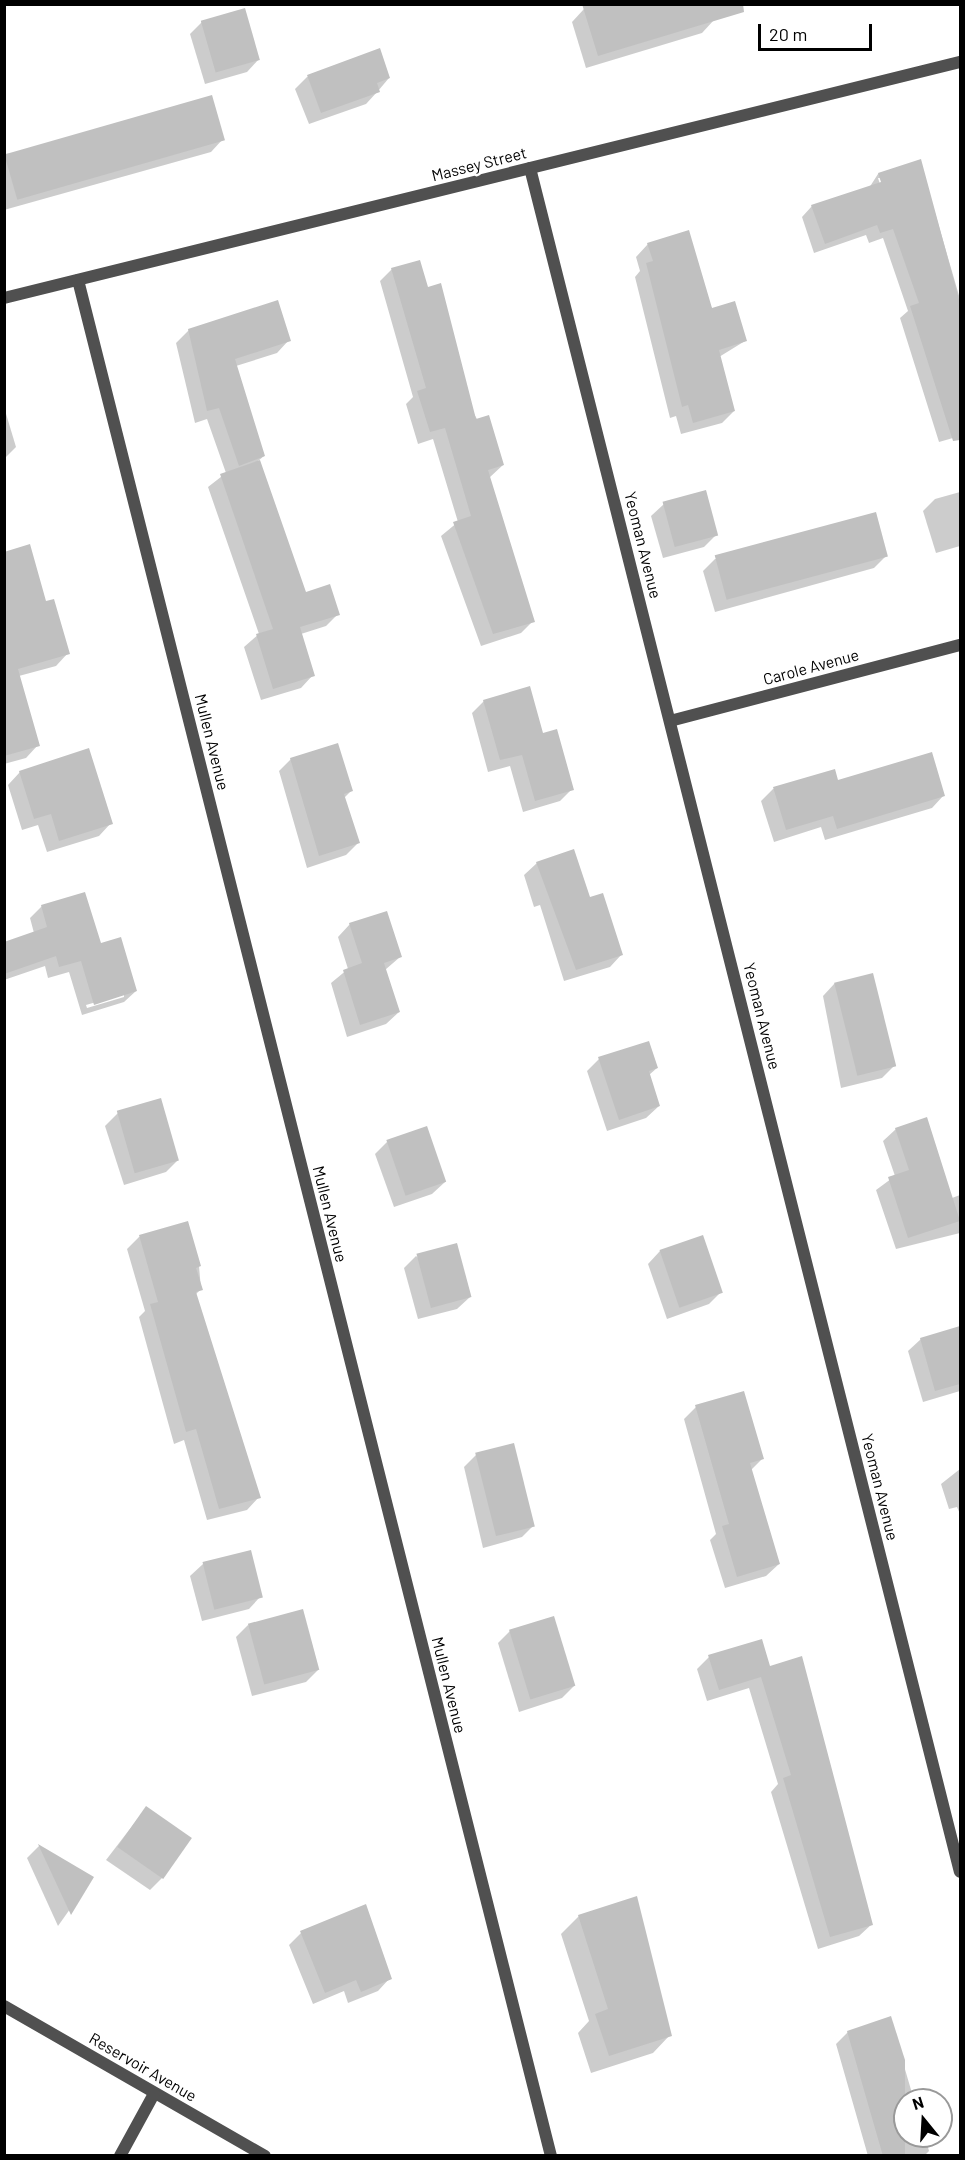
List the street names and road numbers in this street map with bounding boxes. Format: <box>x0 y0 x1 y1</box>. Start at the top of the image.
street label: Massey Street <box>429 143 529 185</box>
street label: Yeoman Avenue <box>620 490 666 600</box>
street label: Carole Avenue <box>761 645 861 689</box>
street label: Mullen Avenue <box>191 692 233 792</box>
street label: Yeoman Avenue <box>739 961 785 1071</box>
street label: Mullen Avenue <box>309 1164 351 1264</box>
street label: Yeoman Avenue <box>857 1432 903 1542</box>
street label: Mullen Avenue <box>428 1635 470 1735</box>
street label: Reservoir Avenue <box>86 2029 200 2105</box>

